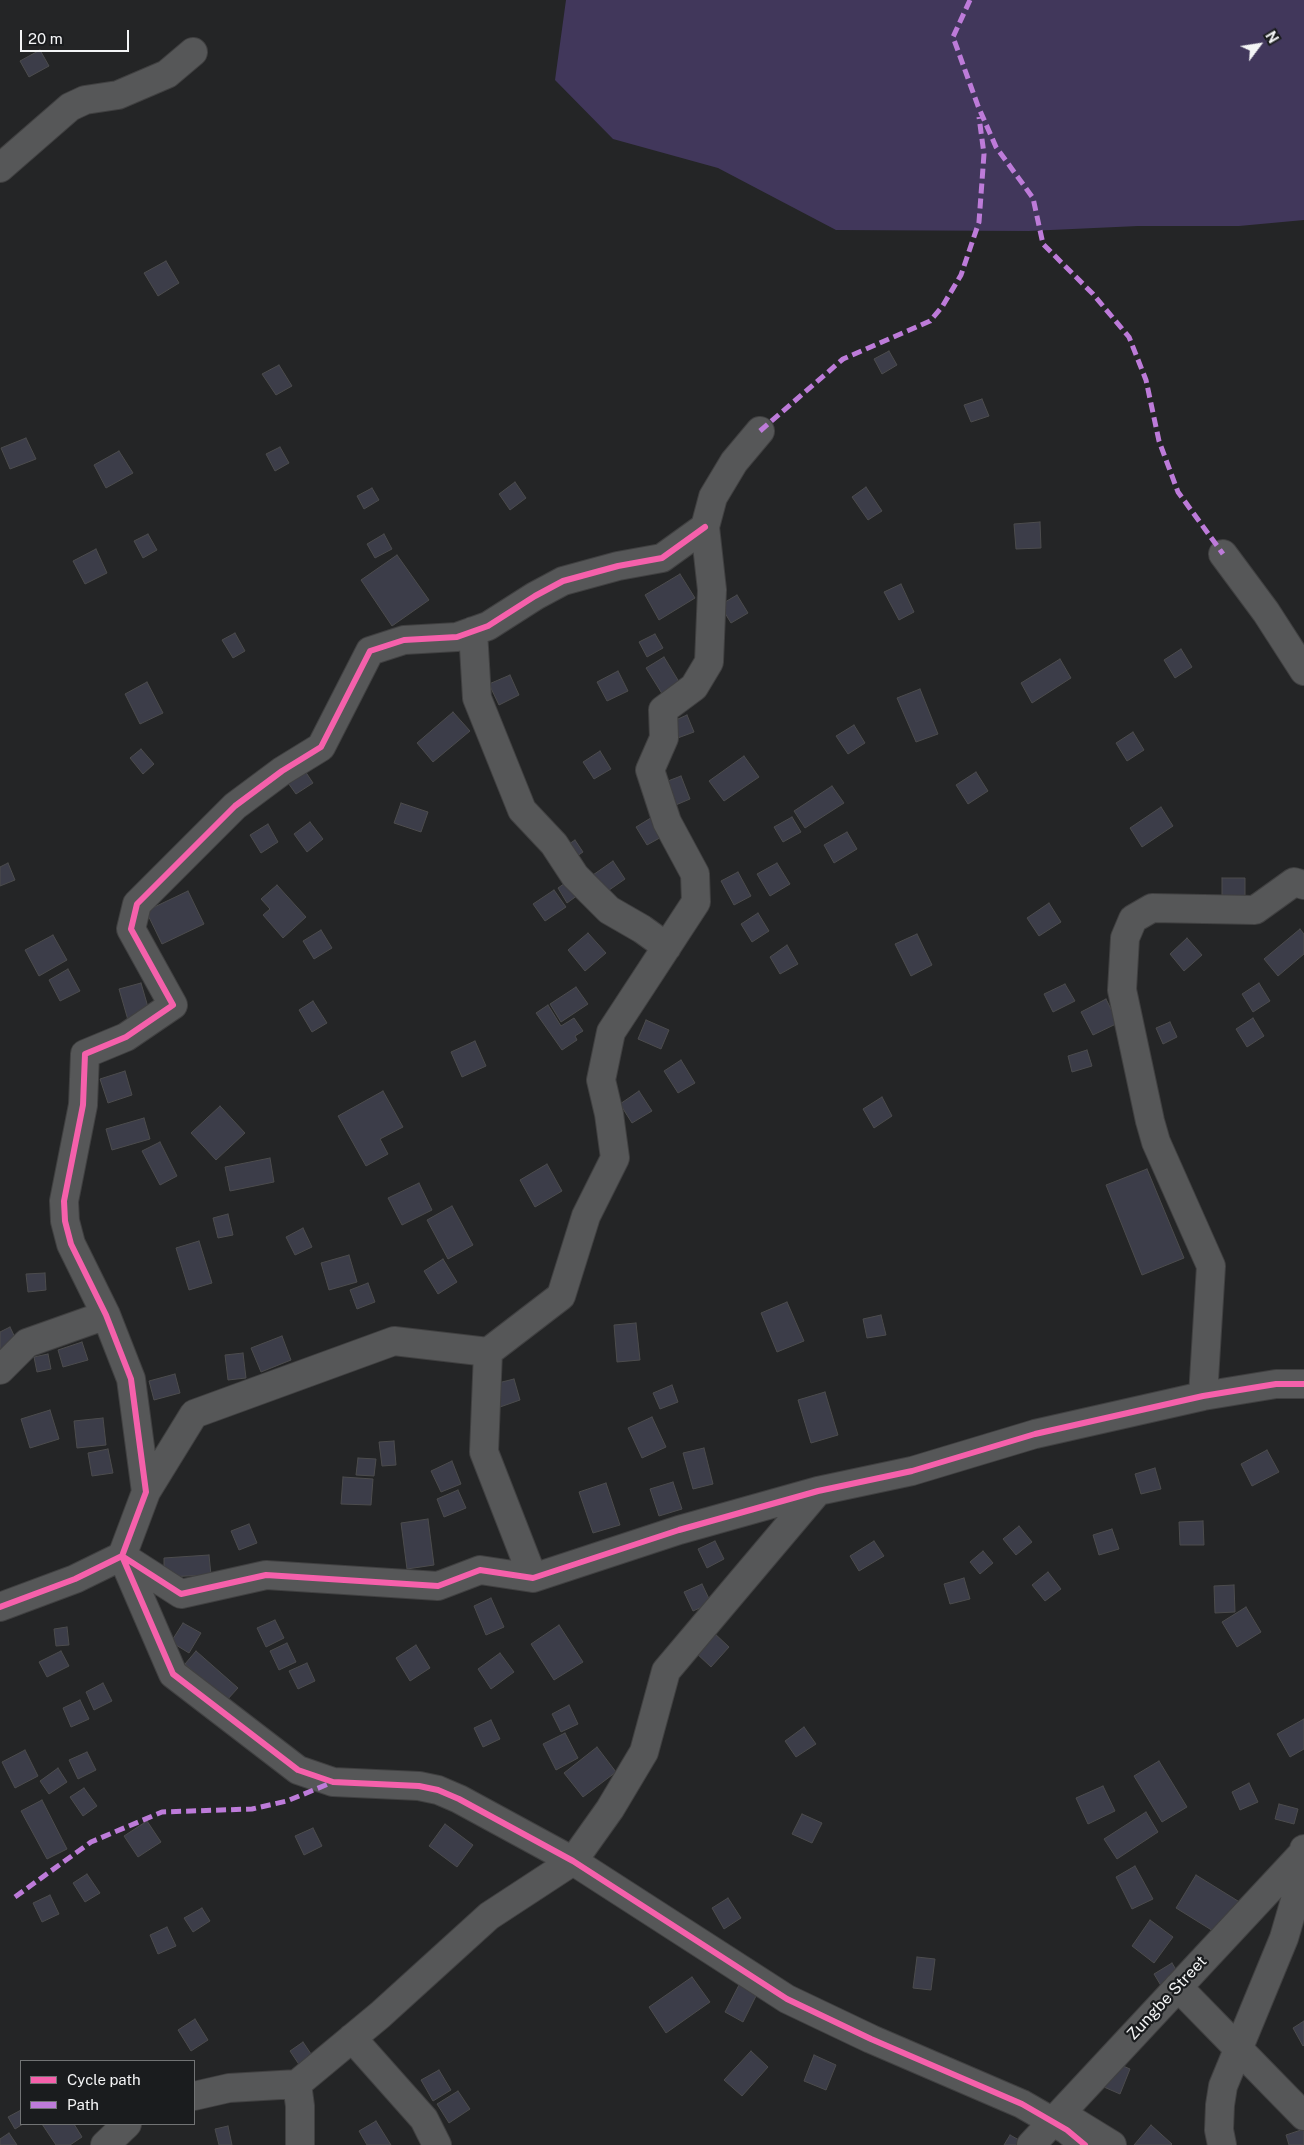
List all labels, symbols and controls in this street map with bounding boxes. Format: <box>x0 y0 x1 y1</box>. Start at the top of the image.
scale bar <box>22 20 131 52</box>
north arrow <box>1234 20 1284 70</box>
text: N <box>1262 28 1282 46</box>
text: 20 m <box>28 30 63 47</box>
street label: Zungbe Street <box>1123 1952 1211 2044</box>
legend <box>20 2060 195 2125</box>
text: Cycle path <box>67 2071 141 2088</box>
text: Path <box>67 2096 99 2113</box>

